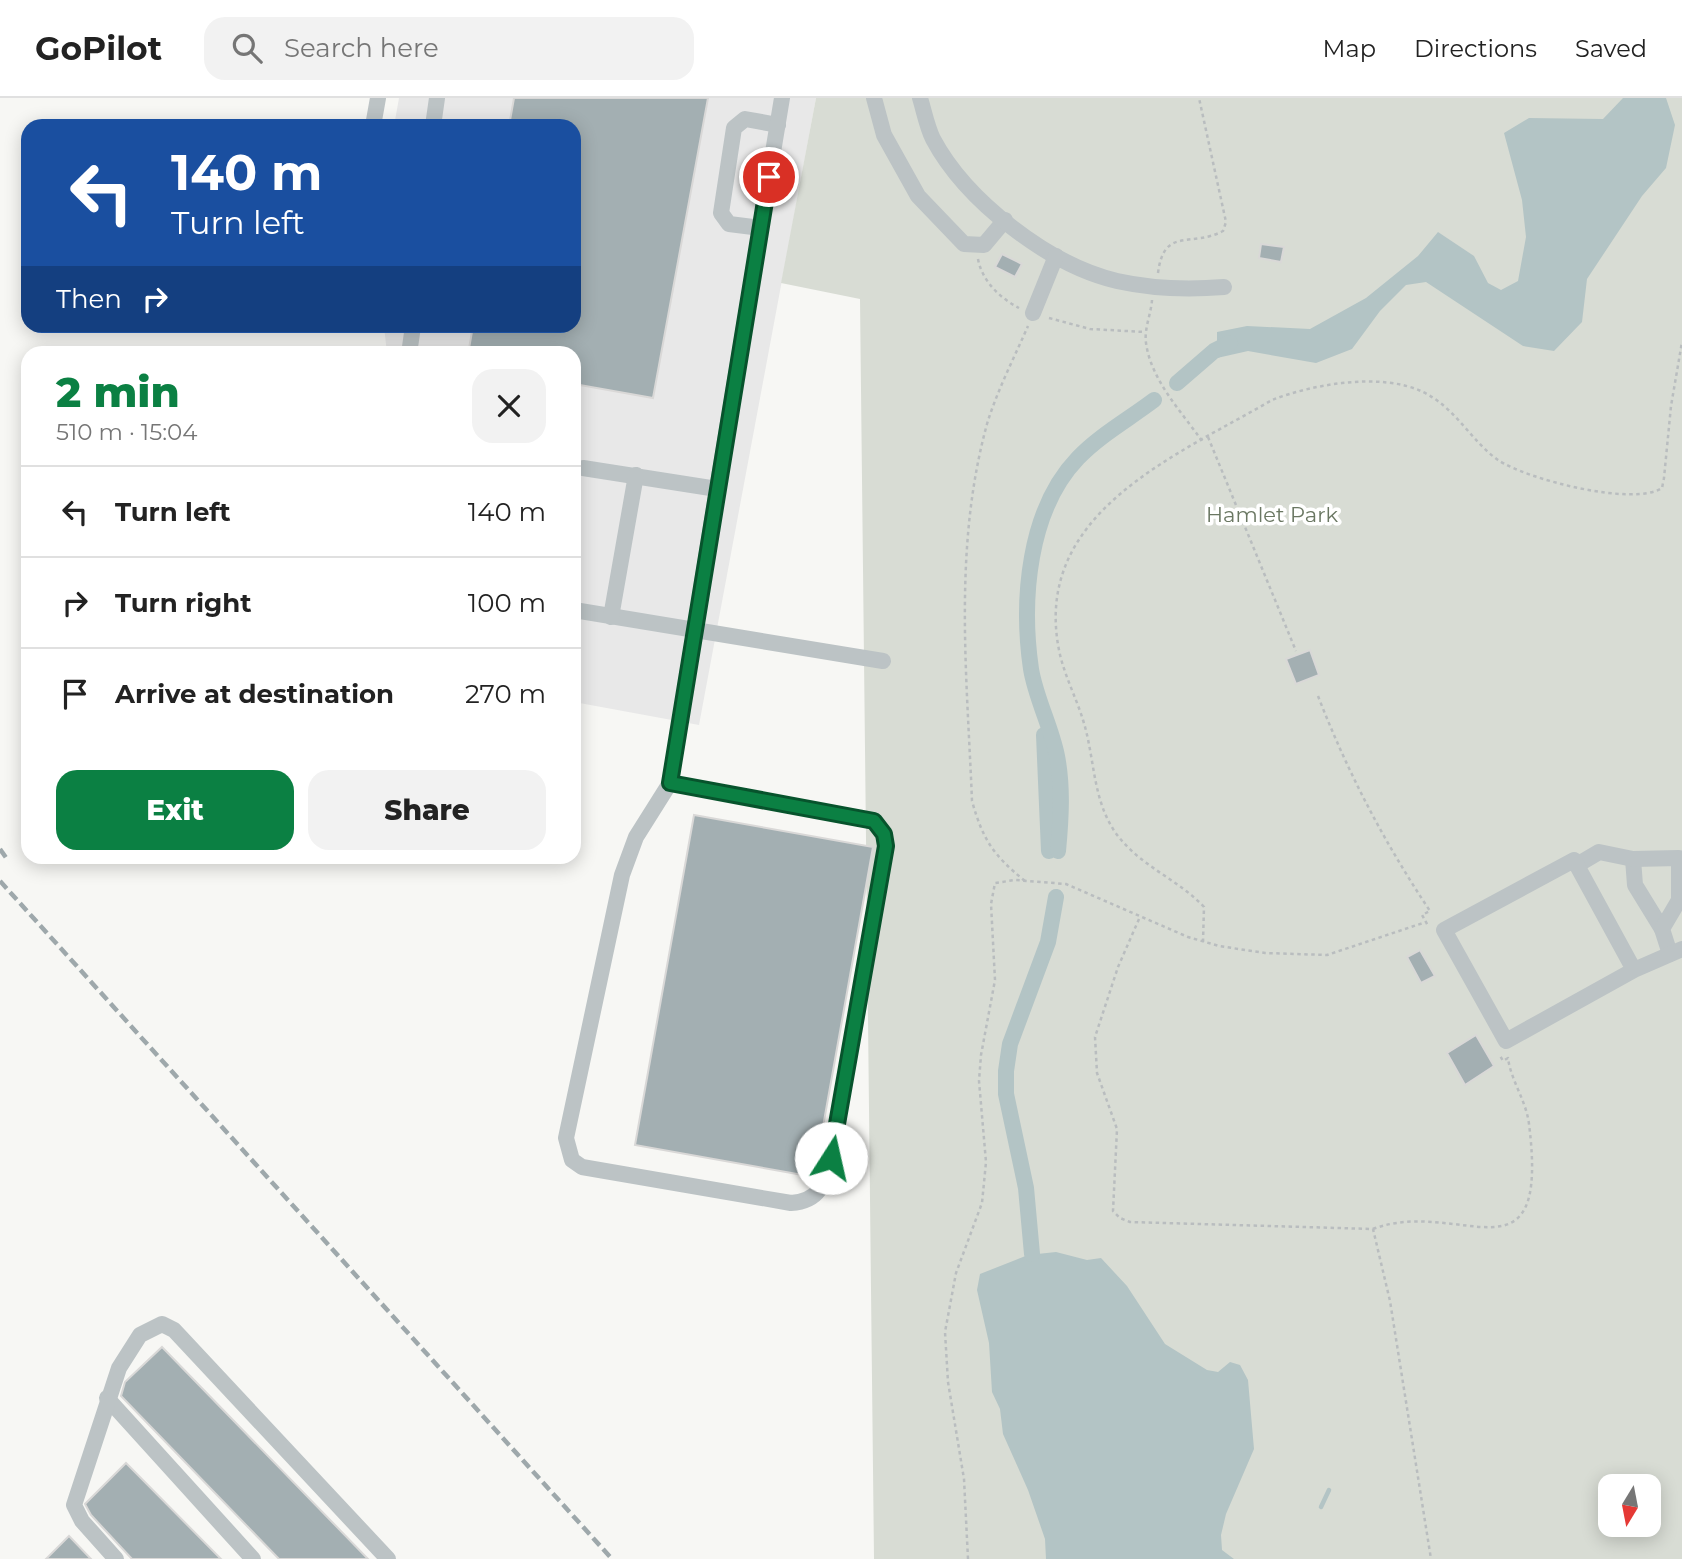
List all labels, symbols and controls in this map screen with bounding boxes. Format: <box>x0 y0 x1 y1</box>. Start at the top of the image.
search box <box>204 17 694 80</box>
text: GoPilot <box>35 28 162 68</box>
icon: search <box>228 29 266 67</box>
text: Search here <box>284 32 439 64</box>
text: Map <box>1323 34 1376 63</box>
text: Directions <box>1414 34 1537 63</box>
text: Saved <box>1575 34 1647 63</box>
text: 140 m <box>171 143 323 202</box>
icon: left <box>56 147 147 238</box>
pin <box>739 147 799 207</box>
icon: arrive <box>750 158 788 196</box>
text: Turn left <box>171 203 305 242</box>
icon: right <box>136 280 174 318</box>
text: Then <box>56 283 122 315</box>
text: 2 min <box>56 366 180 418</box>
button: close <box>472 369 546 443</box>
text: 510 m · 15:04 <box>56 418 197 446</box>
icon: left <box>56 493 94 531</box>
text: Turn left <box>115 496 231 528</box>
text: 140 m <box>468 496 546 528</box>
park label: Hamlet Park <box>1206 502 1338 527</box>
icon: right <box>56 584 94 622</box>
text: Turn right <box>115 587 251 619</box>
text: 100 m <box>468 587 546 619</box>
icon: arrive <box>56 675 94 713</box>
text: Arrive at destination <box>115 678 394 710</box>
text: 270 m <box>465 678 546 710</box>
button: Exit <box>56 770 294 850</box>
button: Share <box>308 770 546 850</box>
position arrow <box>794 1121 868 1195</box>
north arrow <box>1598 1474 1661 1536</box>
map controls <box>1598 1474 1661 1537</box>

